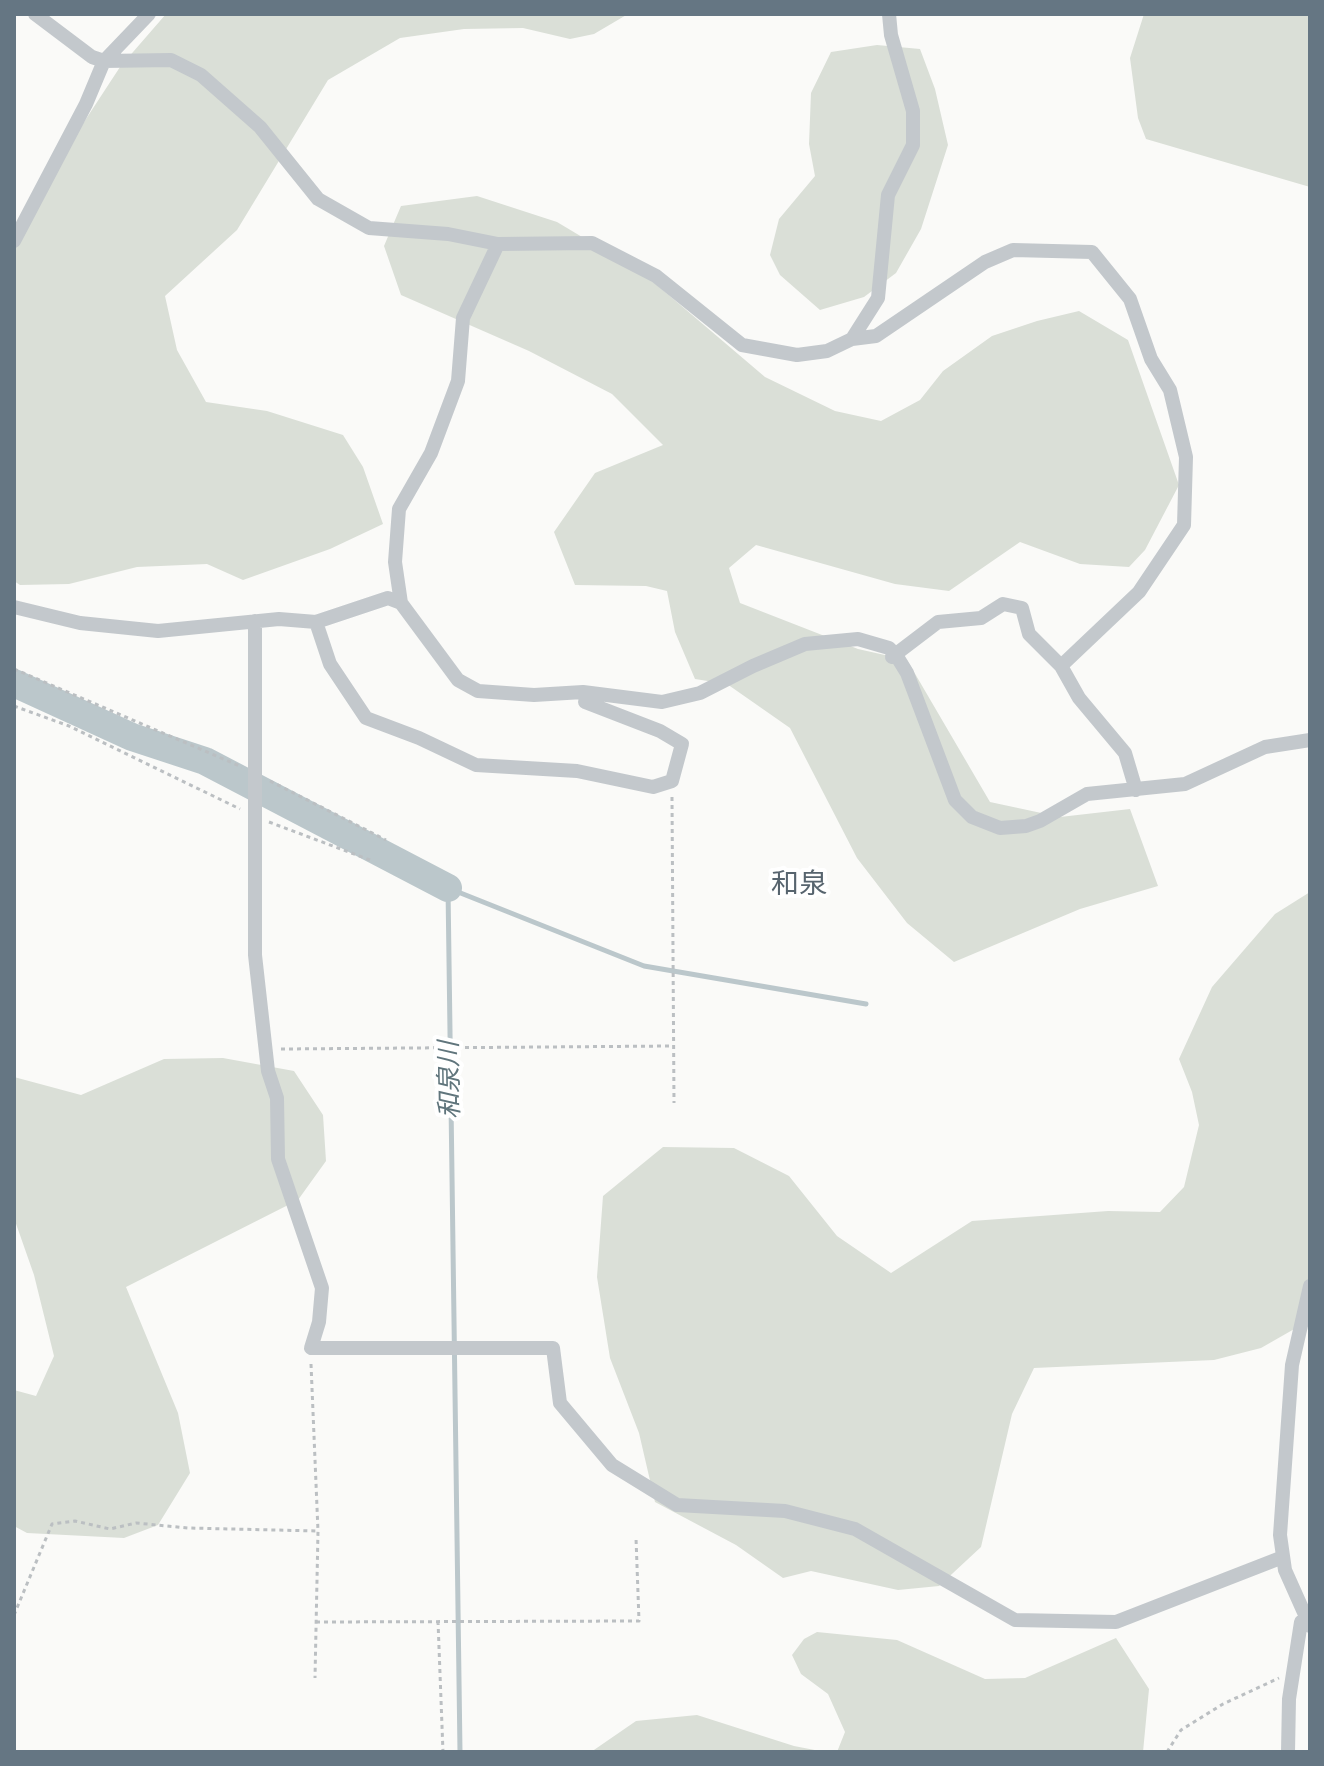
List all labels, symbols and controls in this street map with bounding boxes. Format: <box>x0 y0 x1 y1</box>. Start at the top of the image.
district label: 和泉 <box>771 869 827 903</box>
water label: 和泉川 <box>435 1041 467 1119</box>

